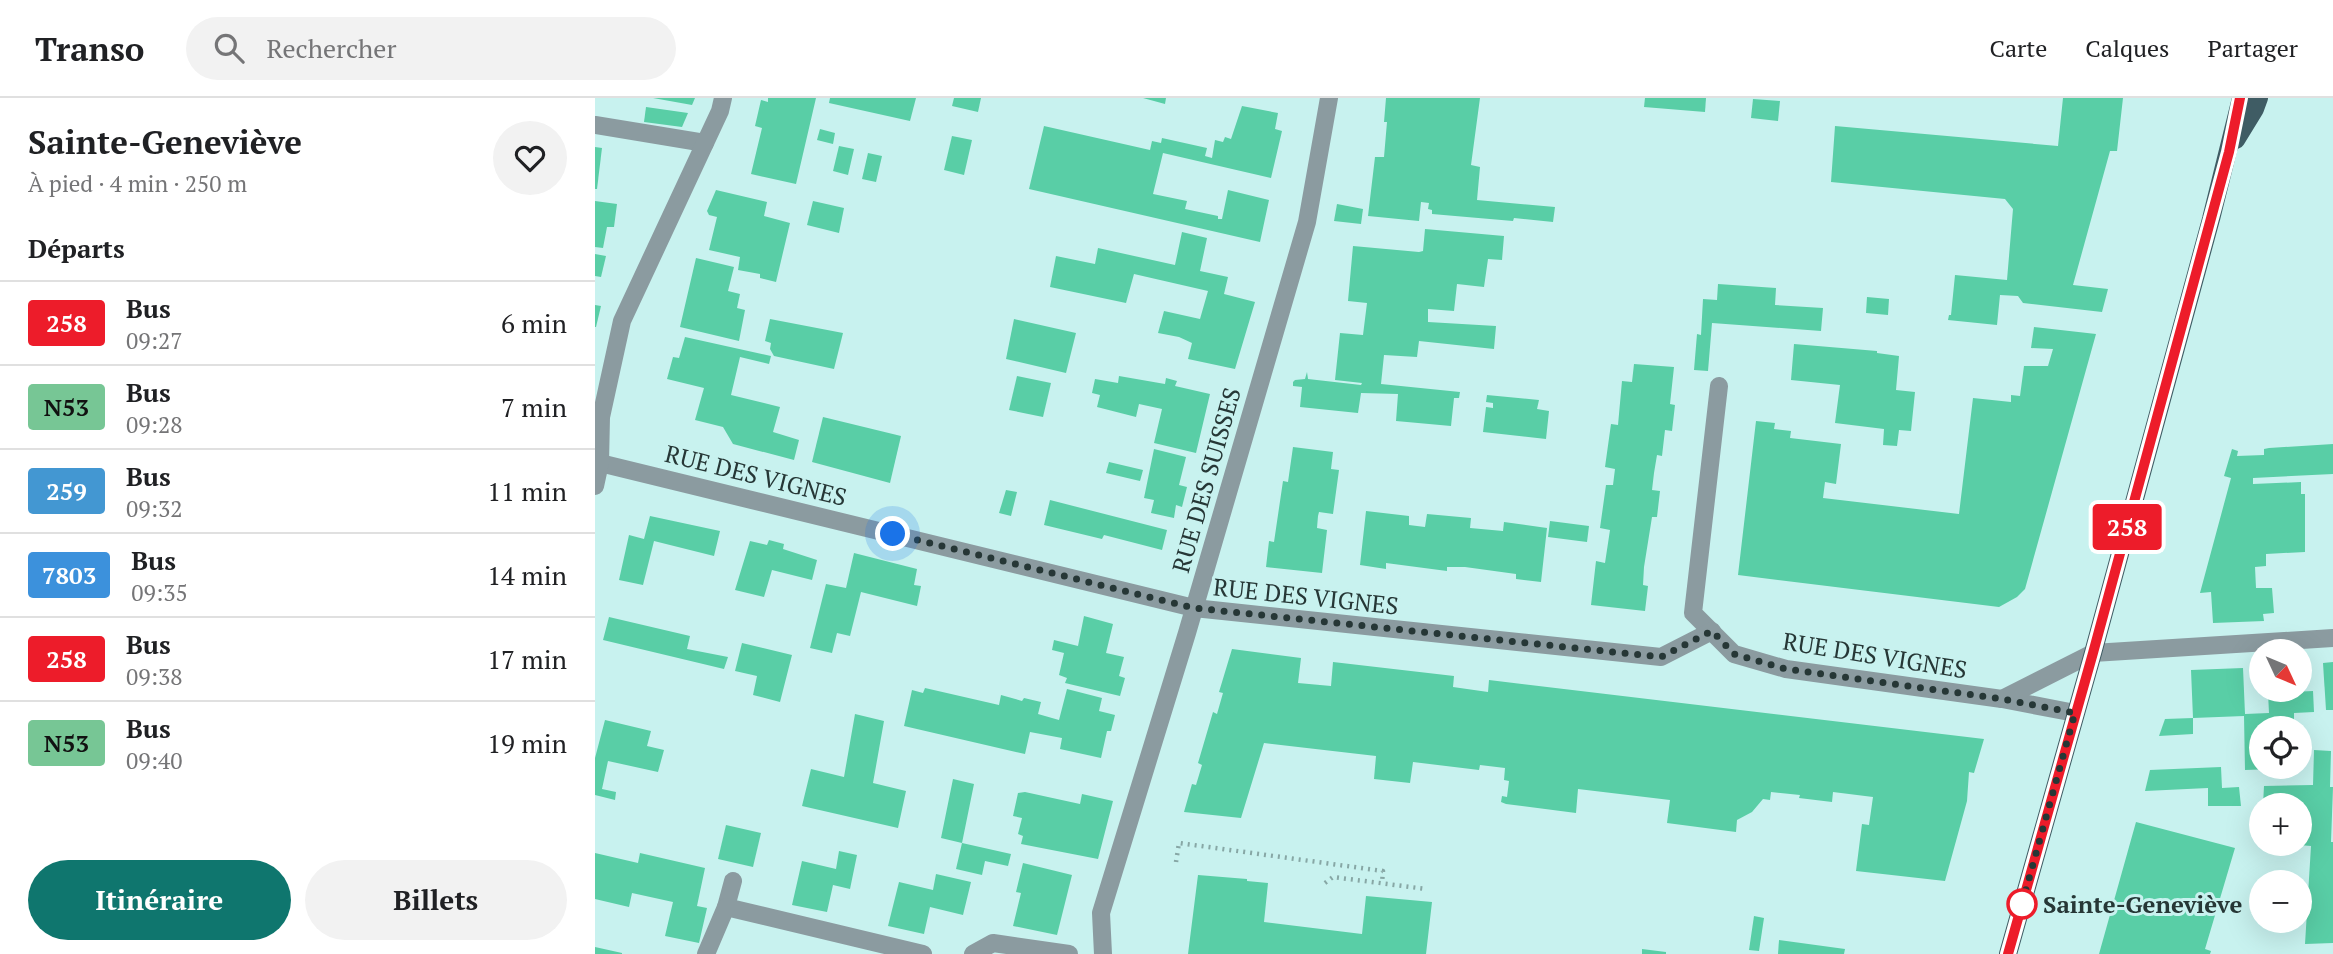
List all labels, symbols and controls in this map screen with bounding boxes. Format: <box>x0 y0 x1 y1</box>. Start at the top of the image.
search box <box>186 17 676 80</box>
text: Transo <box>35 27 144 70</box>
icon: search <box>210 29 248 67</box>
text: Rechercher <box>266 31 396 65</box>
text: Carte <box>1989 32 2047 64</box>
text: Calques <box>2085 32 2169 64</box>
text: Partager <box>2207 32 2298 64</box>
text: Sainte-Geneviève <box>28 120 302 163</box>
button: heart <box>493 121 567 195</box>
text: À pied · 4 min · 250 m <box>28 168 247 199</box>
text: Départs <box>28 231 125 265</box>
text: Bus <box>126 291 171 325</box>
text: 6 min <box>501 306 567 340</box>
text: 258 <box>46 307 87 339</box>
text: 09:27 <box>126 325 183 356</box>
text: Bus <box>126 375 171 409</box>
street label: RUE DES SUISSES <box>1164 384 1248 576</box>
text: 7 min <box>501 390 567 424</box>
text: N53 <box>44 391 89 423</box>
text: 09:28 <box>126 409 183 440</box>
street label: RUE DES VIGNES <box>662 437 850 513</box>
text: Bus <box>126 459 171 493</box>
text: 11 min <box>487 474 567 508</box>
text: 259 <box>46 475 87 507</box>
text: 09:32 <box>126 493 183 524</box>
line badge: 258 <box>2087 504 2167 550</box>
text: 258 <box>2107 511 2147 543</box>
your location <box>875 516 910 551</box>
text: Bus <box>131 543 176 577</box>
text: 14 min <box>487 558 567 592</box>
text: 7803 <box>42 559 96 591</box>
street label: RUE DES VIGNES <box>1212 570 1400 622</box>
text: 09:35 <box>131 577 188 608</box>
street label: RUE DES VIGNES <box>1781 625 1969 685</box>
text: Bus <box>126 627 171 661</box>
north arrow <box>2249 639 2312 702</box>
map controls <box>2249 639 2312 933</box>
text: 17 min <box>487 642 567 676</box>
text: 258 <box>46 643 87 675</box>
text: 09:38 <box>126 661 183 692</box>
text: Bus <box>126 711 171 745</box>
button: locate <box>2249 716 2312 779</box>
text: 19 min <box>487 726 567 760</box>
text: N53 <box>44 727 89 759</box>
text: 09:40 <box>126 745 183 776</box>
button: + <box>2249 793 2312 856</box>
button: Itinéraire <box>28 860 291 940</box>
button: Billets <box>305 860 567 940</box>
button: − <box>2249 870 2312 933</box>
place label: Sainte-Geneviève <box>2043 888 2242 920</box>
marker: Sainte-Geneviève <box>2007 889 2037 919</box>

